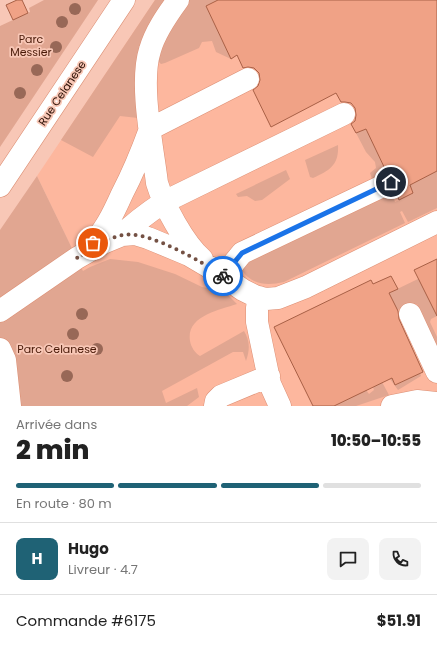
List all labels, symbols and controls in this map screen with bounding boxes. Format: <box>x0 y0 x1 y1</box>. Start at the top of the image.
park label: Parc Messier <box>10 31 52 60</box>
street label: Rue Celanese <box>34 57 90 129</box>
pin <box>374 165 408 199</box>
icon: home <box>380 171 402 193</box>
pin <box>76 226 110 260</box>
icon: bag <box>82 232 104 254</box>
courier <box>203 256 243 296</box>
icon: bike <box>212 265 234 287</box>
park label: Parc Celanese <box>17 341 97 357</box>
text: Arrivée dans <box>16 415 97 434</box>
text: 10:50–10:55 <box>331 430 421 451</box>
text: 2 min <box>16 432 89 468</box>
text: En route · 80 m <box>16 494 112 513</box>
text: Hugo <box>68 538 109 559</box>
button: chat <box>327 538 369 580</box>
button: phone <box>379 538 421 580</box>
text: H <box>32 548 42 569</box>
text: Livreur · 4.7 <box>68 560 138 579</box>
text: Commande #6175 <box>16 610 156 631</box>
text: $51.91 <box>377 610 421 631</box>

